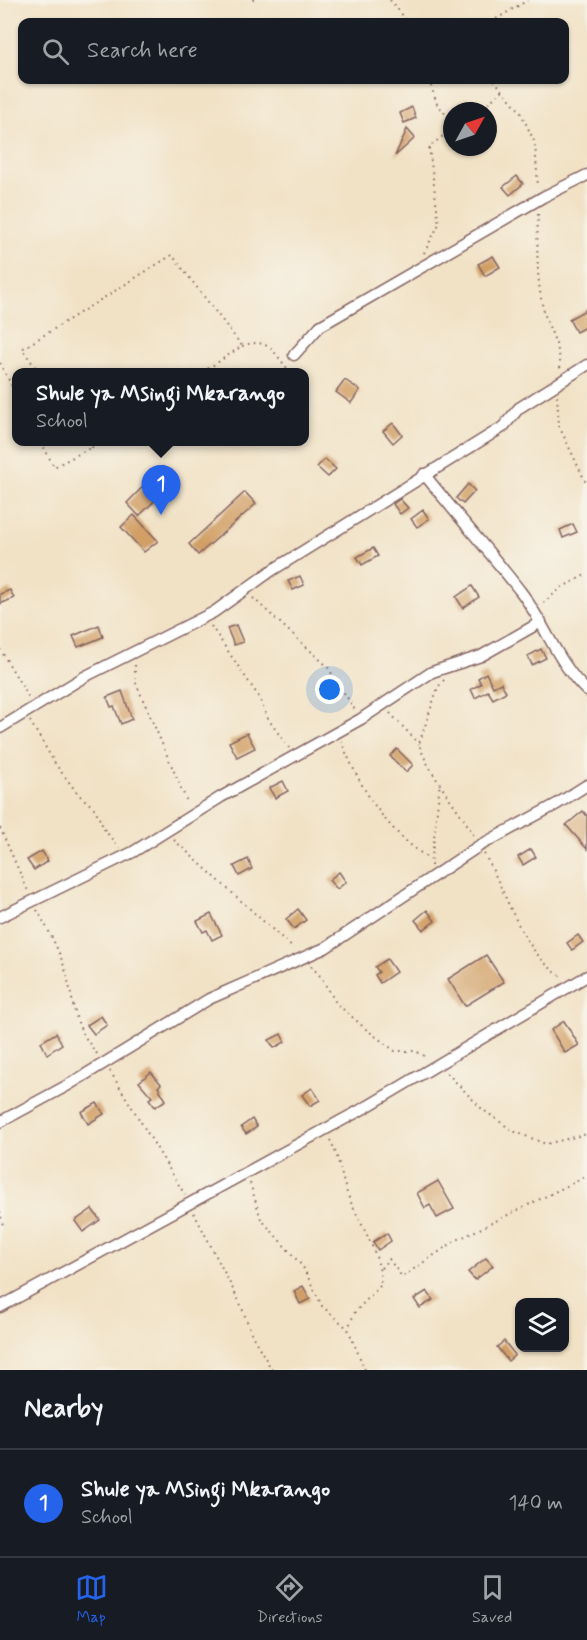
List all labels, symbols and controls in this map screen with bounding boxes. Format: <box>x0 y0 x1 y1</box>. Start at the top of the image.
search box <box>18 18 569 84</box>
icon: search <box>39 35 72 68</box>
text: Search here <box>87 37 198 65</box>
north arrow <box>443 102 497 156</box>
popup <box>12 368 309 446</box>
text: Shule ya Msingi Mkarango <box>36 380 285 408</box>
text: School <box>36 408 88 435</box>
pin: 1 <box>142 466 180 515</box>
your location <box>315 675 344 704</box>
map controls <box>515 1298 569 1352</box>
button: layers <box>515 1298 569 1352</box>
text: Nearby <box>24 1392 103 1426</box>
text: Shule ya Msingi Mkarango <box>81 1476 330 1504</box>
text: 1 <box>39 1490 48 1517</box>
text: 140 m <box>509 1490 563 1517</box>
text: School <box>81 1504 133 1531</box>
tab: Map <box>75 1571 108 1628</box>
tab: Directions <box>257 1571 323 1628</box>
tab: Saved <box>472 1571 512 1628</box>

